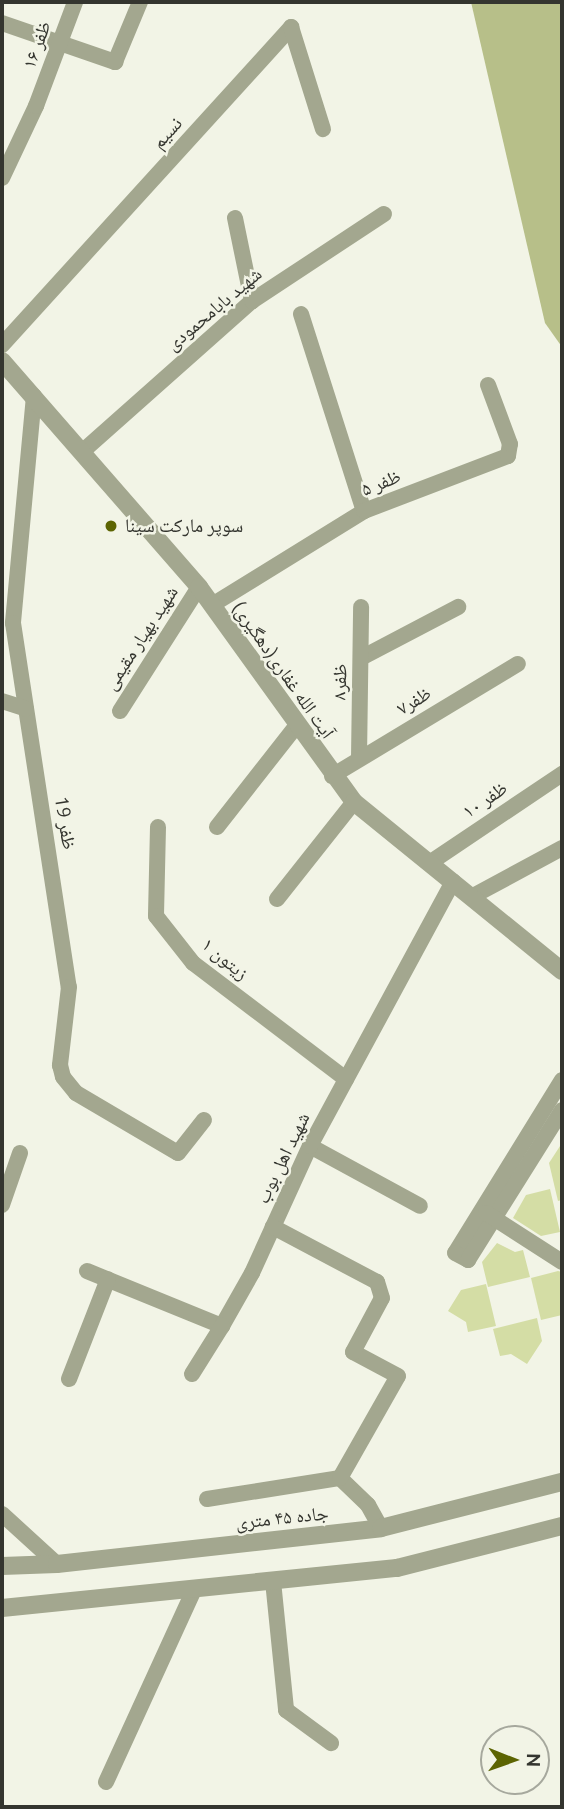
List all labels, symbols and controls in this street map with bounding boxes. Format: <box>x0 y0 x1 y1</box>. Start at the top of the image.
street label: ظفر ۱۶ <box>18 18 56 72</box>
street label: نسیم <box>147 112 187 154</box>
street label: شهید بابامحمودی <box>162 262 266 356</box>
street label: ظفر ۵ <box>358 465 404 501</box>
place label: سوپر مارکت سینا <box>125 515 243 537</box>
marker: سوپر مارکت سینا <box>103 518 119 534</box>
street label: شهید بهیار مقیمی <box>99 582 183 694</box>
street label: آیت الله غفاری(دهگیری) <box>227 597 339 743</box>
street label: ظفر۸ <box>328 664 352 700</box>
street label: ظفر۷ <box>393 682 435 720</box>
street label: ظفر ۱۰ <box>458 777 512 823</box>
street label: ظفر 19 <box>50 795 80 851</box>
street label: زیتون ۱ <box>197 933 253 985</box>
street label: شهید اهل بوب <box>251 1109 315 1207</box>
street label: جاده ۴۵ متری <box>234 1502 330 1534</box>
north arrow <box>480 1725 550 1795</box>
text: N <box>523 1753 545 1768</box>

